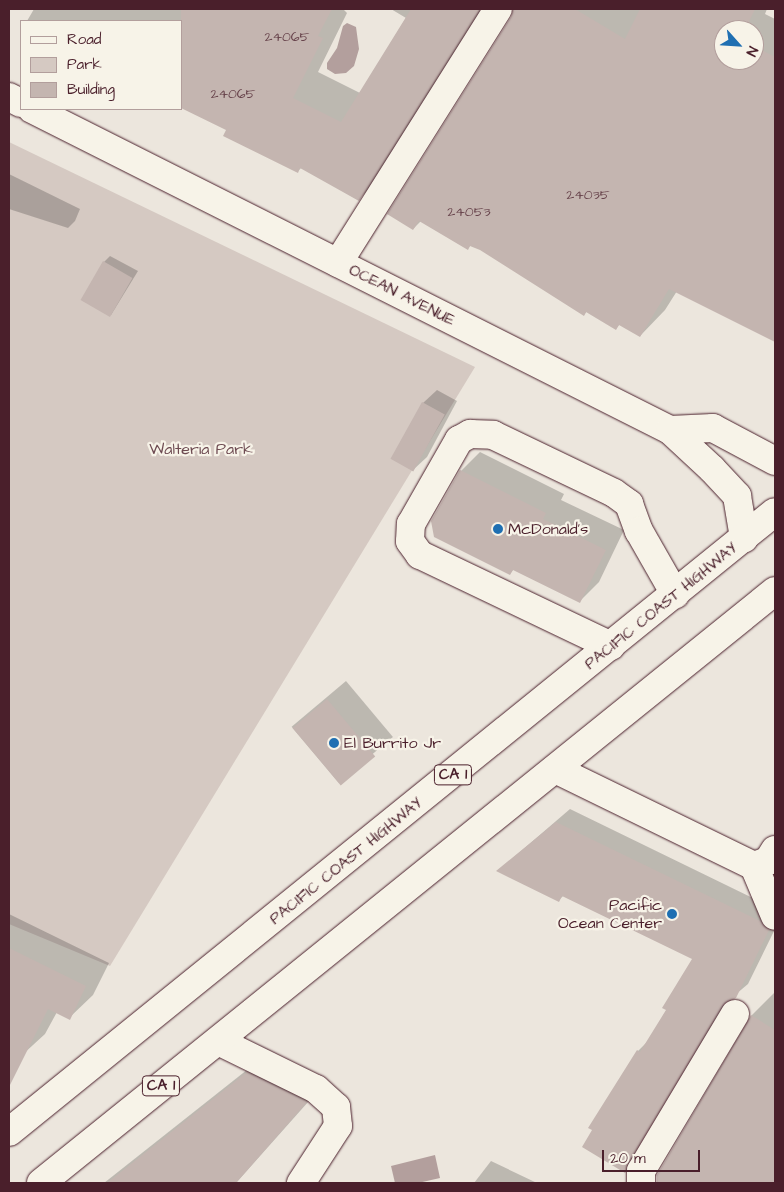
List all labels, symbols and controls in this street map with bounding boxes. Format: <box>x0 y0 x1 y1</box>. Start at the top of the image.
legend <box>20 20 182 110</box>
north arrow <box>714 20 764 70</box>
text: Road <box>67 29 101 50</box>
house number: 24065 <box>264 29 310 45</box>
text: N <box>741 43 762 59</box>
text: Park <box>67 54 102 75</box>
text: Building <box>67 79 115 100</box>
house number: 24065 <box>210 86 256 102</box>
house number: 24035 <box>566 187 610 203</box>
house number: 24053 <box>447 204 491 220</box>
street label: OCEAN AVENUE <box>346 260 458 330</box>
park label: Walteria Park <box>149 439 253 459</box>
place label: McDonald's <box>508 519 588 539</box>
marker: McDonald's <box>492 523 504 535</box>
street label: PACIFIC COAST HIGHWAY <box>581 538 741 674</box>
place label: El Burrito Jr <box>344 733 441 753</box>
marker: El Burrito Jr <box>328 737 340 749</box>
road number: CA 1 <box>433 762 473 788</box>
street label: PACIFIC COAST HIGHWAY <box>266 793 426 929</box>
place label: Pacific Ocean Center <box>558 895 662 933</box>
marker: Pacific Ocean Center <box>666 908 678 920</box>
road number: CA 1 <box>141 1074 181 1098</box>
scale bar <box>604 1140 702 1172</box>
text: 20 m <box>610 1148 646 1169</box>

